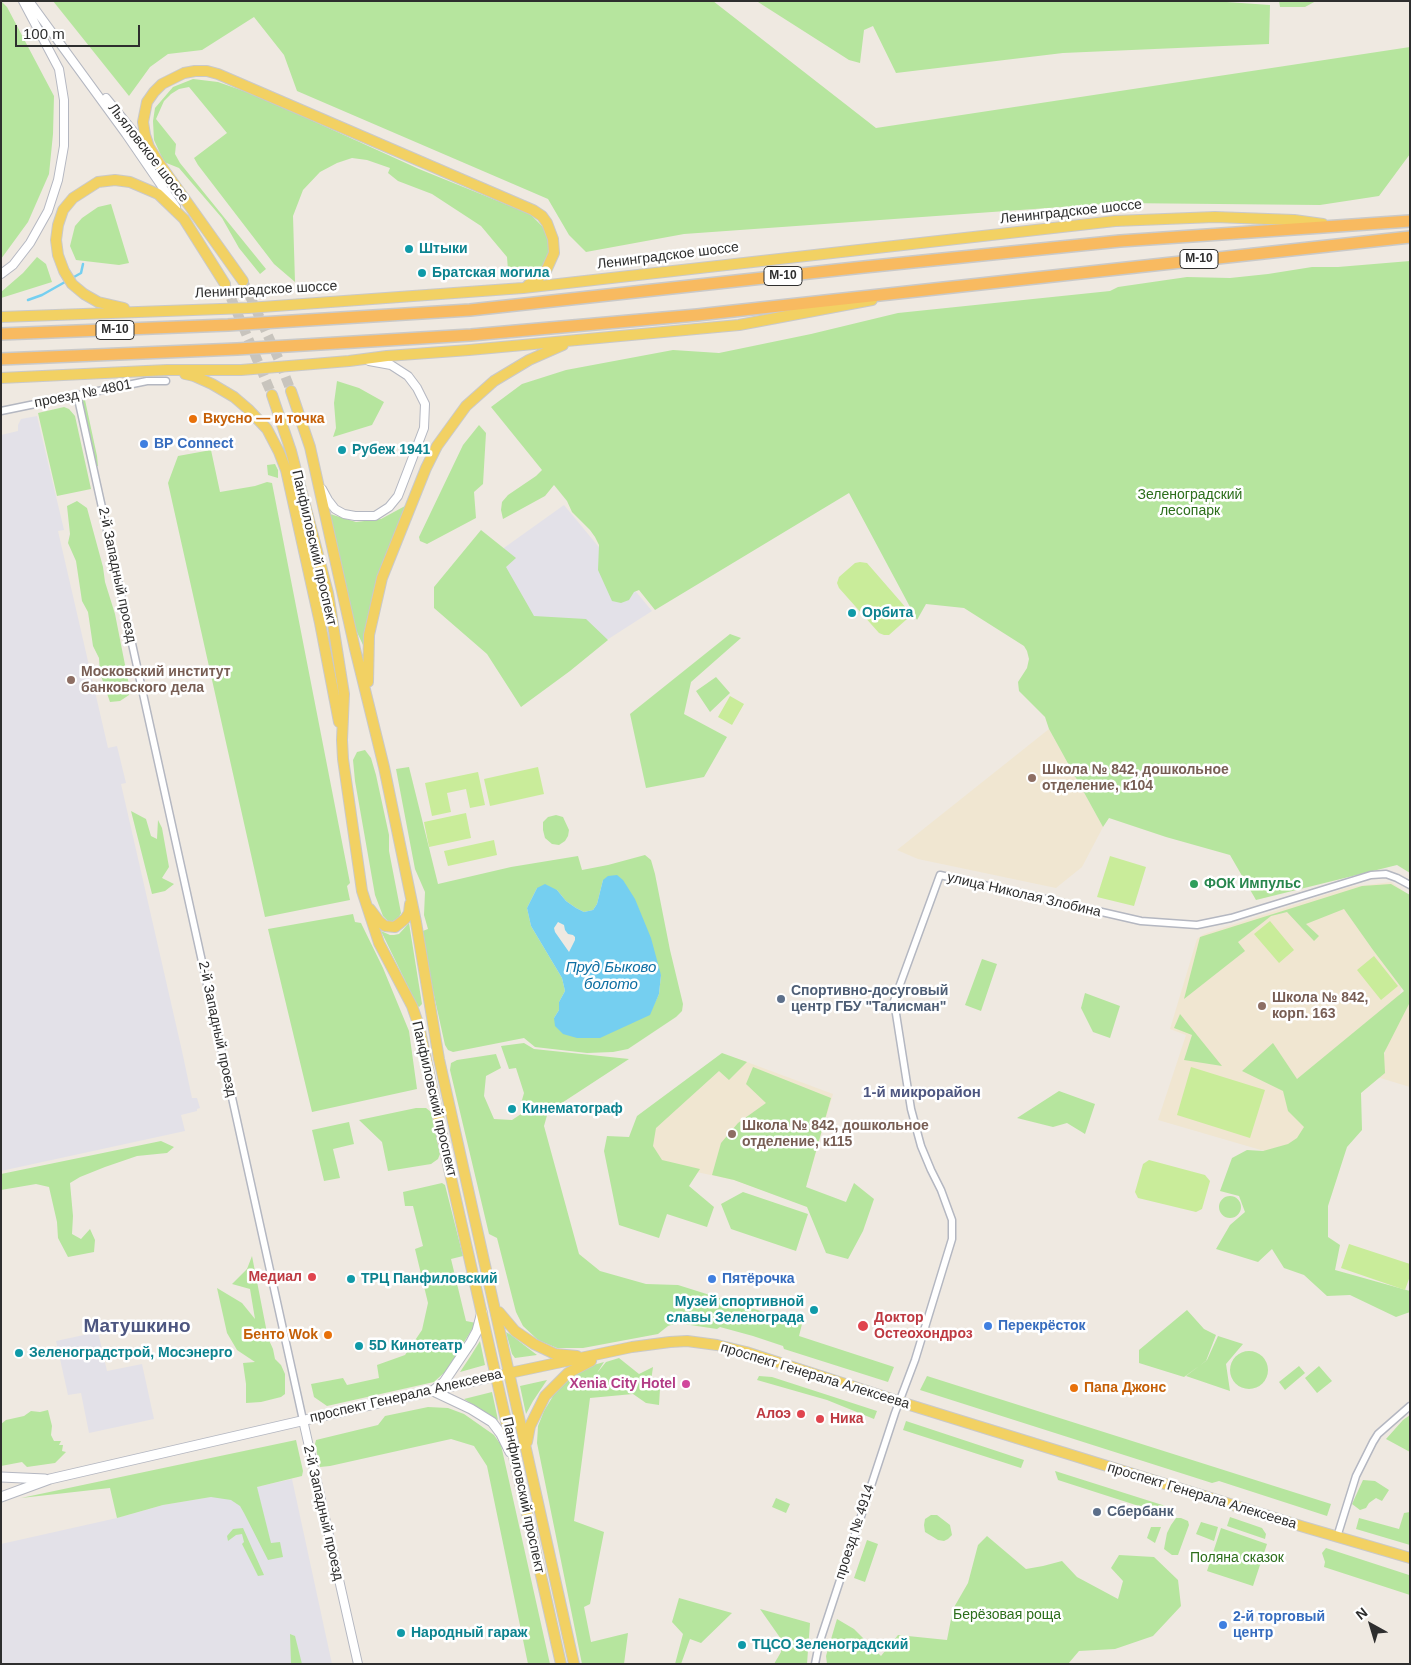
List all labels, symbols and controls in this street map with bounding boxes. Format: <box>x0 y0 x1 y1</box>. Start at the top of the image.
scale bar <box>18 15 142 47</box>
text: 100 m <box>23 25 65 42</box>
street label: Льяловское шоссе <box>104 100 192 206</box>
street label: Ленинградское шоссе <box>999 196 1143 228</box>
street label: Ленинградское шоссе <box>596 239 740 273</box>
place label: Штыки <box>419 241 467 257</box>
marker: Штыки <box>403 243 415 255</box>
road number: М-10 <box>1180 250 1218 268</box>
place label: Братская могила <box>432 265 550 281</box>
road number: М-10 <box>764 266 802 286</box>
marker: Братская могила <box>416 267 428 279</box>
street label: Ленинградское шоссе <box>194 278 338 302</box>
road number: М-10 <box>96 320 134 340</box>
street label: проезд № 4801 <box>33 376 133 412</box>
place label: Вкусно — и точка <box>203 411 324 427</box>
marker: Вкусно — и точка <box>187 413 199 425</box>
place label: ВР Connect <box>154 436 233 452</box>
marker: ВР Connect <box>138 438 150 450</box>
place label: Рубеж 1941 <box>352 442 430 458</box>
marker: Рубеж 1941 <box>336 444 348 456</box>
street label: Панфиловский проспект <box>288 469 340 627</box>
park label: Зеленоградский лесопарк <box>1138 487 1242 520</box>
street label: 2-й Западный проезд <box>94 506 140 644</box>
place label: Орбита <box>862 605 913 621</box>
marker: Орбита <box>846 607 858 619</box>
place label: Московский институт банковского дела <box>81 664 231 696</box>
marker: Московский институт банковского дела <box>65 674 77 686</box>
place label: Школа № 842, дошкольное отделение, к104 <box>1042 762 1229 794</box>
marker: Школа № 842, дошкольное отделение, к104 <box>1026 772 1038 784</box>
street label: улица Николая Злобина <box>945 869 1103 921</box>
place label: ФОК Импульс <box>1204 876 1301 892</box>
marker: ФОК Импульс <box>1188 878 1200 890</box>
water label: Пруд Быково болото <box>566 959 656 994</box>
street label: 2-й Западный проезд <box>194 960 240 1098</box>
place label: Спортивно-досуговый центр ГБУ "Талисман" <box>791 983 948 1016</box>
place label: Школа № 842, корп. 163 <box>1272 990 1368 1022</box>
marker: Спортивно-досуговый центр ГБУ "Талисман" <box>775 993 787 1005</box>
marker: Школа № 842, корп. 163 <box>1256 1000 1268 1012</box>
street label: Панфиловский проспект <box>408 1020 460 1178</box>
district label: 1-й микрорайон <box>863 1084 981 1102</box>
place label: Кинематограф <box>522 1101 623 1117</box>
marker: Кинематограф <box>506 1103 518 1115</box>
place label: Школа № 842, дошкольное отделение, к115 <box>742 1118 929 1150</box>
marker: Школа № 842, дошкольное отделение, к115 <box>726 1128 738 1140</box>
place label: Медиал <box>248 1269 302 1285</box>
marker: Медиал <box>306 1271 318 1283</box>
place label: ТРЦ Панфиловский <box>361 1271 498 1287</box>
place label: Пятёрочка <box>722 1271 795 1287</box>
marker: ТРЦ Панфиловский <box>345 1273 357 1285</box>
marker: Пятёрочка <box>706 1273 718 1285</box>
place label: Музей спортивной славы Зеленограда <box>666 1294 804 1326</box>
marker: Музей спортивной славы Зеленограда <box>808 1304 820 1316</box>
place label: Доктор Остеохондроз <box>874 1310 973 1342</box>
district label: Матушкино <box>83 1316 191 1338</box>
place label: Перекрёсток <box>998 1318 1086 1334</box>
marker: Доктор Остеохондроз <box>856 1319 870 1333</box>
marker: Перекрёсток <box>982 1320 994 1332</box>
place label: Бенто Wok <box>243 1327 318 1343</box>
marker: Бенто Wok <box>322 1329 334 1341</box>
place label: 5D Кинотеатр <box>369 1338 462 1354</box>
street label: проспект Генерала Алексеева <box>718 1339 912 1413</box>
marker: 5D Кинотеатр <box>353 1340 365 1352</box>
place label: Зеленоградстрой, Мосэнерго <box>29 1345 233 1361</box>
marker: Зеленоградстрой, Мосэнерго <box>13 1347 25 1359</box>
street label: проспект Генерала Алексеева <box>308 1366 504 1426</box>
place label: Xenia City Hotel <box>569 1376 676 1392</box>
marker: Xenia City Hotel <box>680 1378 692 1390</box>
place label: Папа Джонс <box>1084 1380 1166 1396</box>
marker: Папа Джонс <box>1068 1382 1080 1394</box>
place label: Алоэ <box>756 1406 791 1422</box>
marker: Алоэ <box>795 1408 807 1420</box>
place label: Ника <box>830 1411 864 1427</box>
marker: Ника <box>814 1413 826 1425</box>
street label: Панфиловский проспект <box>498 1415 548 1575</box>
street label: 2-й Западный проезд <box>299 1444 347 1582</box>
street label: проспект Генерала Алексеева <box>1105 1459 1299 1533</box>
street label: проезд № 4914 <box>832 1482 878 1582</box>
place label: Сбербанк <box>1107 1504 1174 1520</box>
marker: Сбербанк <box>1091 1506 1103 1518</box>
park label: Поляна сказок <box>1190 1550 1284 1566</box>
north arrow <box>1346 1600 1396 1650</box>
text: N <box>1353 1604 1371 1623</box>
park label: Берёзовая роща <box>953 1607 1061 1623</box>
place label: 2-й торговый центр <box>1233 1609 1325 1641</box>
marker: 2-й торговый центр <box>1217 1619 1229 1631</box>
place label: Народный гараж <box>411 1625 527 1641</box>
marker: Народный гараж <box>395 1627 407 1639</box>
place label: ТЦСО Зеленоградский <box>752 1637 908 1653</box>
marker: ТЦСО Зеленоградский <box>736 1639 748 1651</box>

